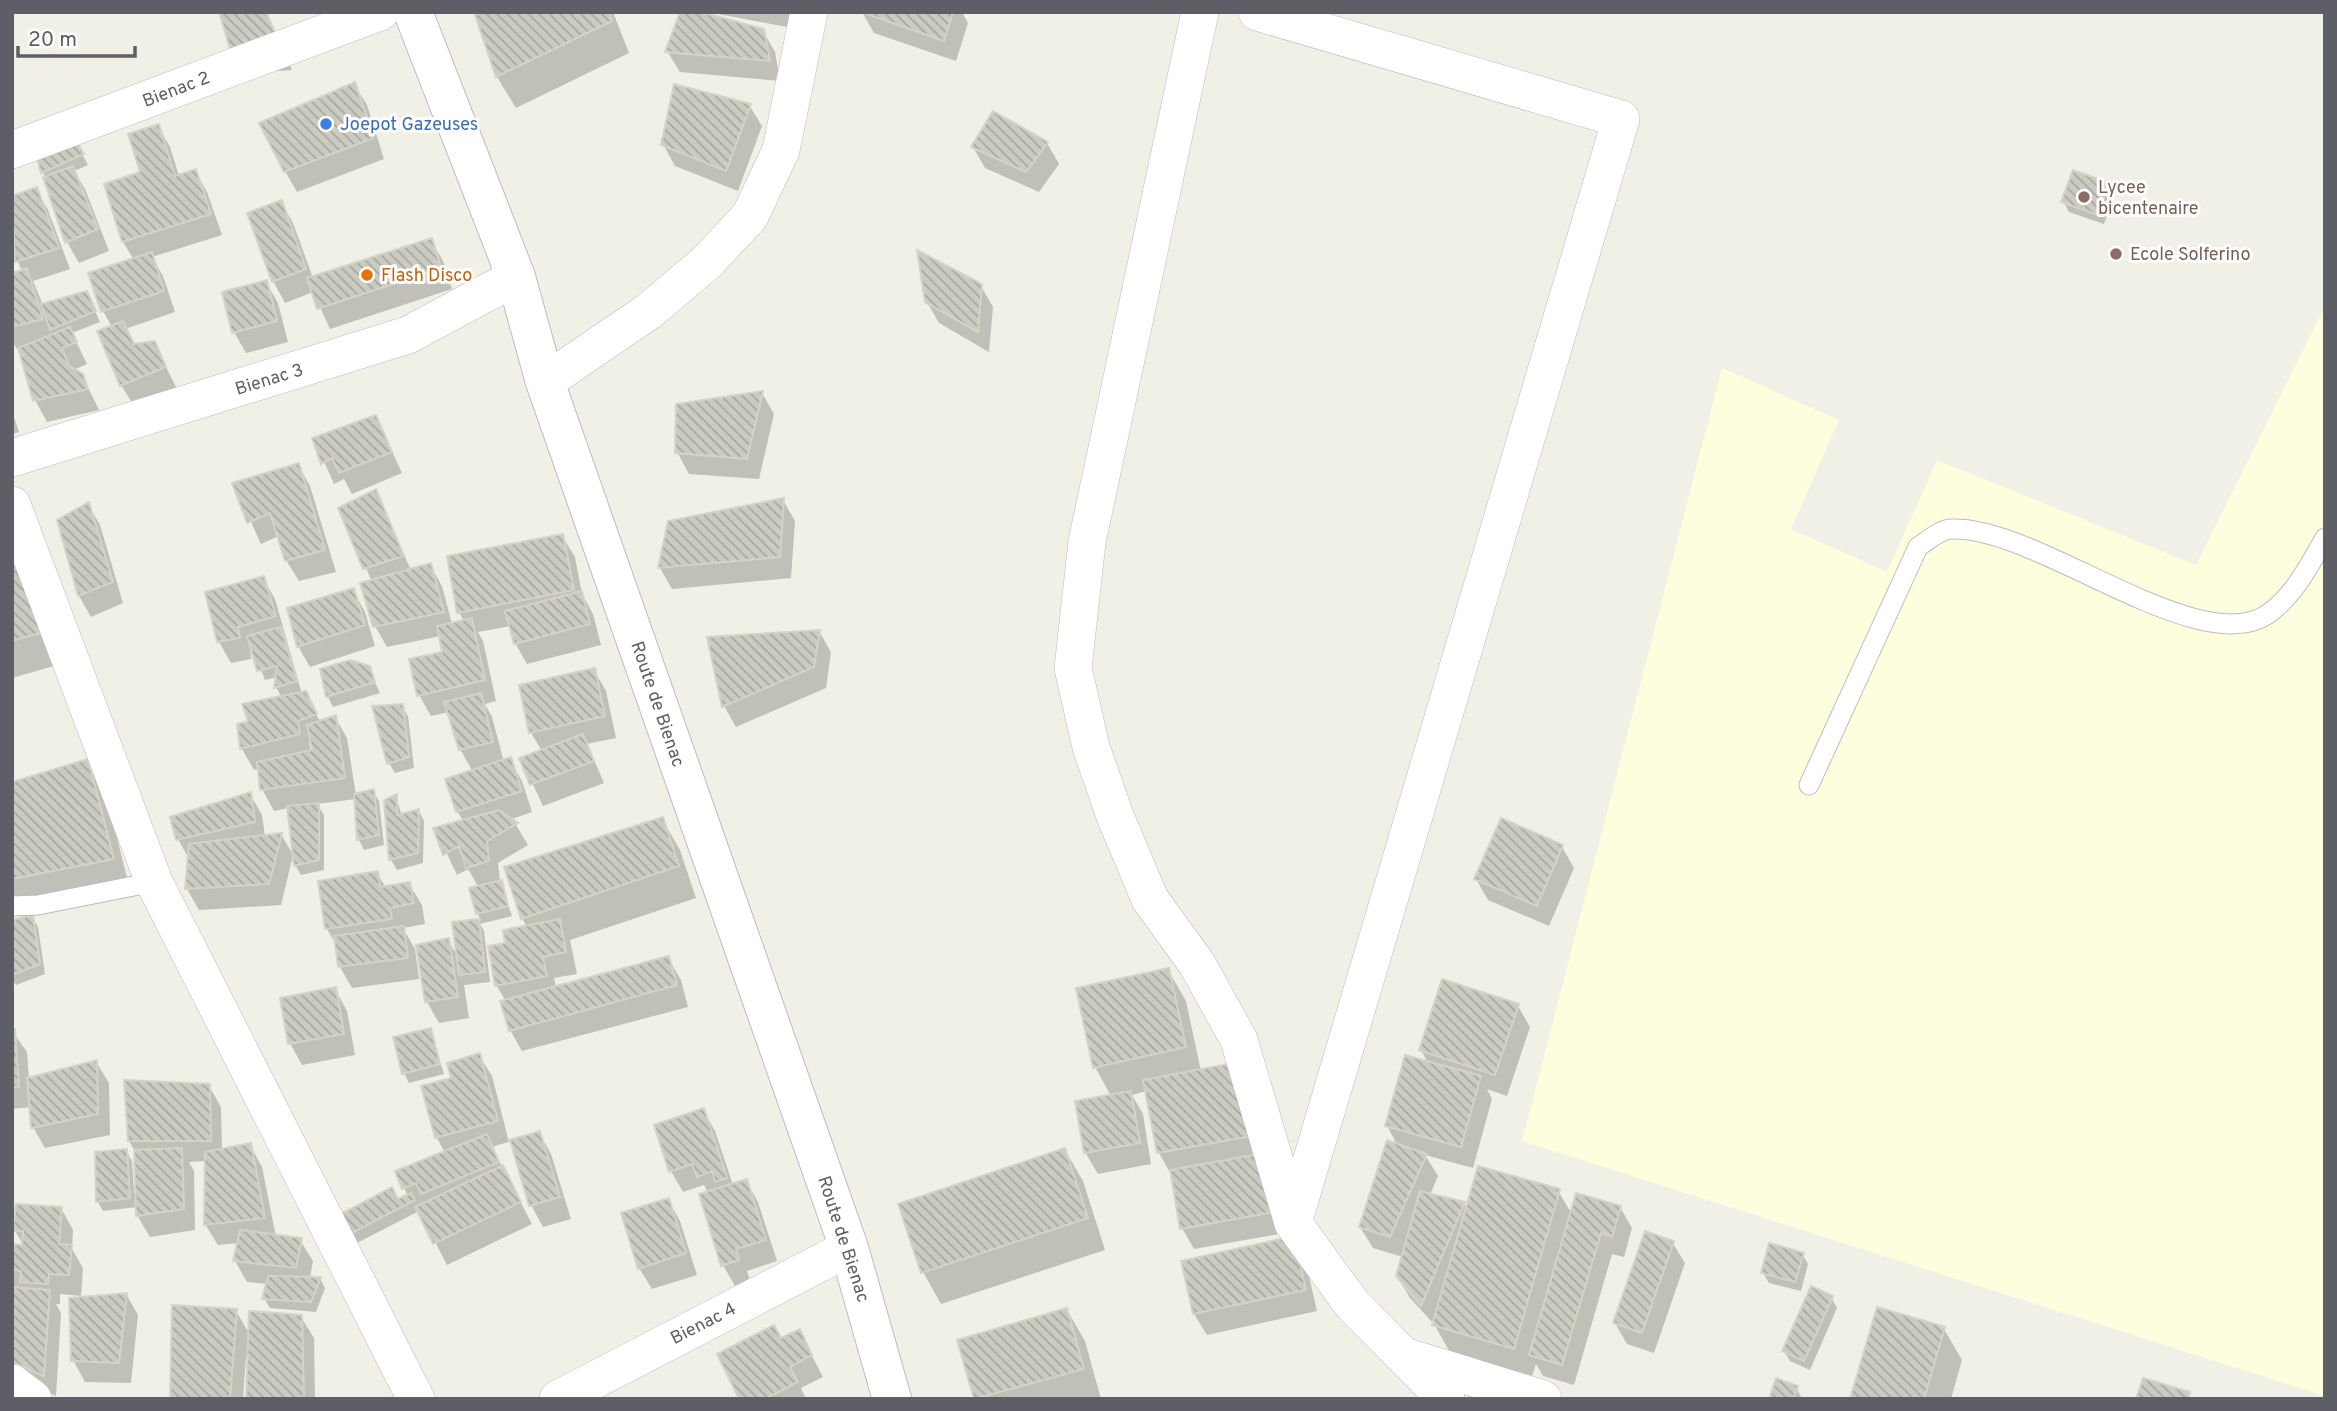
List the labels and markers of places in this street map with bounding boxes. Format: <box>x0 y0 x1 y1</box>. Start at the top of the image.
place label: Joepot Gazeuses <box>340 114 478 137</box>
marker: Joepot Gazeuses <box>318 116 334 132</box>
place label: Lycee bicentenaire <box>2098 177 2199 221</box>
marker: Lycee bicentenaire <box>2076 189 2092 205</box>
place label: Ecole Solferino <box>2130 244 2251 267</box>
marker: Ecole Solferino <box>2108 246 2124 262</box>
place label: Flash Disco <box>381 265 472 288</box>
marker: Flash Disco <box>359 267 375 283</box>

